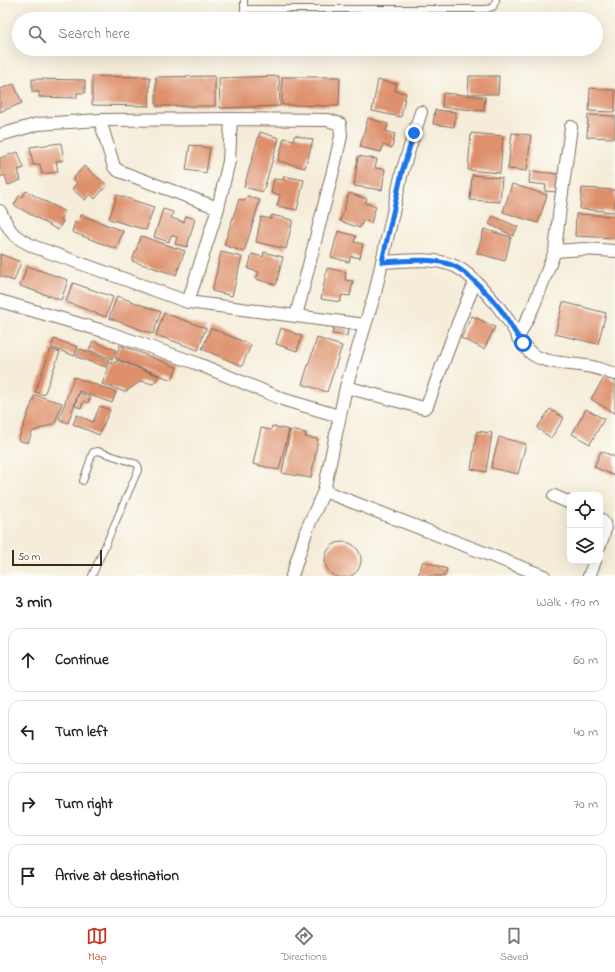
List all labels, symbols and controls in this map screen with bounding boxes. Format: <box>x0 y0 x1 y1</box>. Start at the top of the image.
search box <box>12 12 603 56</box>
icon: search <box>26 23 48 45</box>
text: Search here <box>58 23 130 45</box>
route end <box>405 124 423 142</box>
route start <box>514 334 532 352</box>
map controls <box>567 492 603 564</box>
button: locate <box>567 492 603 528</box>
button: layers <box>567 528 603 564</box>
scale bar <box>12 548 102 567</box>
text: 50 m <box>18 549 40 565</box>
text: 3 min <box>16 590 52 615</box>
text: Walk · 170 m <box>536 593 599 612</box>
icon: ahead <box>17 649 39 671</box>
text: Continue <box>55 649 109 671</box>
text: 60 m <box>573 651 598 670</box>
icon: left <box>17 721 39 743</box>
text: Turn left <box>55 721 108 743</box>
text: 40 m <box>574 723 598 742</box>
icon: right <box>17 793 39 815</box>
text: Turn right <box>55 793 113 815</box>
text: 70 m <box>574 795 598 814</box>
icon: arrive <box>17 865 39 887</box>
text: Arrive at destination <box>55 865 179 887</box>
tab: Map <box>86 925 108 965</box>
tab: Directions <box>281 925 327 965</box>
tab: Saved <box>500 925 529 965</box>

